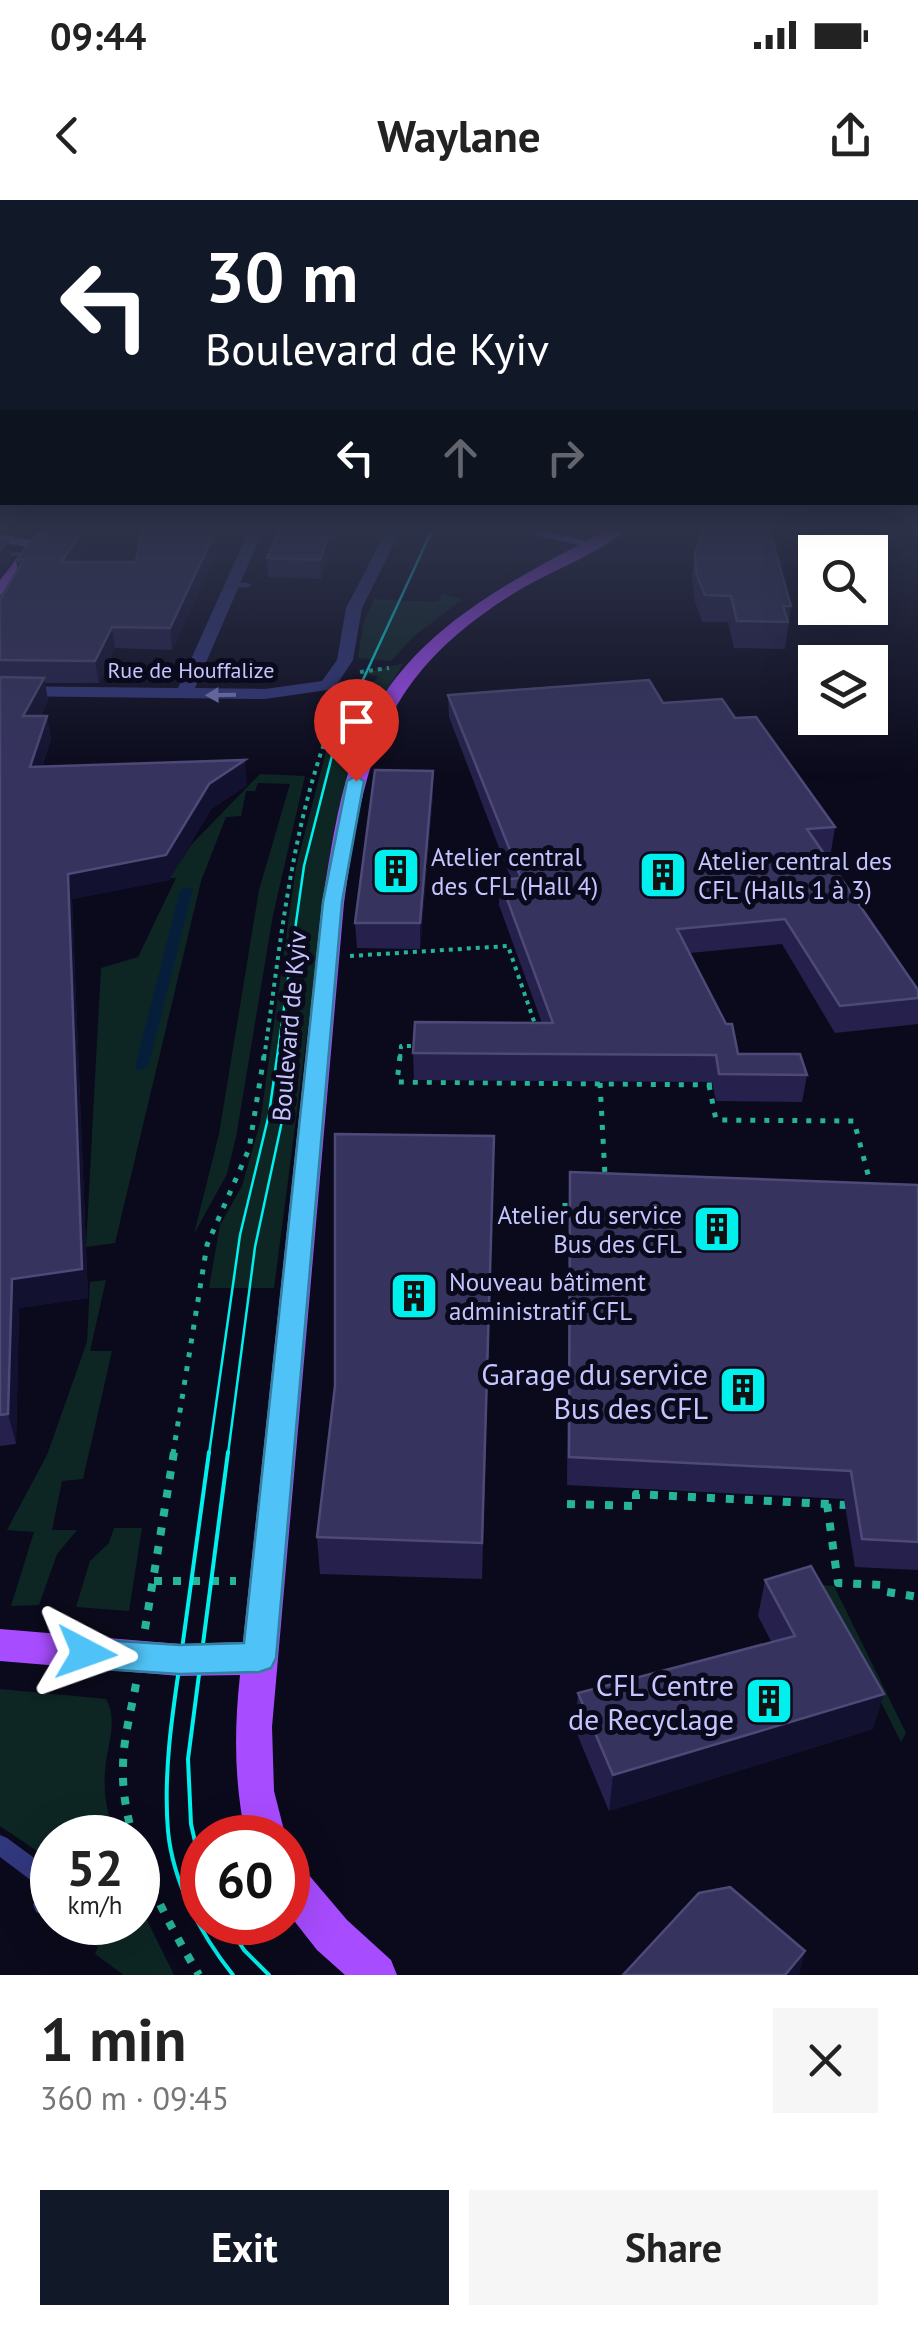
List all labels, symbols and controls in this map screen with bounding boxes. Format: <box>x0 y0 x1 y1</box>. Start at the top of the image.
text: 09:44 <box>50 11 146 60</box>
text: Waylane <box>377 106 541 164</box>
icon: back <box>40 108 95 163</box>
icon: share <box>823 108 878 163</box>
text: 30 m <box>205 231 358 321</box>
icon: left <box>40 240 170 370</box>
text: Boulevard de Kyiv <box>205 319 549 377</box>
icon: left <box>328 430 383 485</box>
icon: ahead <box>433 430 488 485</box>
icon: right <box>538 430 593 485</box>
map controls <box>798 535 888 735</box>
button: search <box>798 535 888 625</box>
button: layers <box>798 645 888 735</box>
street label: Rue de Houffalize <box>107 656 275 684</box>
pin <box>314 679 399 782</box>
one-way arrow <box>205 687 237 703</box>
icon: arrive <box>329 694 384 749</box>
place label: Atelier central des CFL (Hall 4) <box>431 841 598 902</box>
building icon: Atelier central des CFL (Hall 4) <box>370 845 422 897</box>
place label: Atelier central des CFL (Halls 1 à 3) <box>698 845 892 906</box>
building icon: Atelier central des CFL (Halls 1 à 3) <box>637 849 689 901</box>
street label: Boulevard de Kyiv <box>265 929 313 1123</box>
place label: Atelier du service Bus des CFL <box>497 1199 682 1260</box>
building icon: Atelier du service Bus des CFL <box>691 1203 743 1255</box>
place label: Nouveau bâtiment administratif CFL <box>449 1266 646 1327</box>
building icon: Nouveau bâtiment administratif CFL <box>388 1270 440 1322</box>
place label: Garage du service Bus des CFL <box>481 1354 708 1427</box>
building icon: Garage du service Bus des CFL <box>717 1364 769 1416</box>
position arrow <box>34 1601 138 1705</box>
place label: CFL Centre de Recyclage <box>568 1665 734 1738</box>
building icon: CFL Centre de Recyclage <box>743 1675 795 1727</box>
speed limit sign: 60 <box>180 1815 310 1945</box>
text: 52 <box>67 1835 123 1900</box>
text: km/h <box>68 1889 122 1921</box>
text: 1 min <box>40 2000 186 2078</box>
button: close <box>773 2008 878 2113</box>
text: 360 m · 09:45 <box>40 2077 229 2119</box>
button: Exit <box>40 2190 449 2305</box>
button: Share <box>469 2190 878 2305</box>

